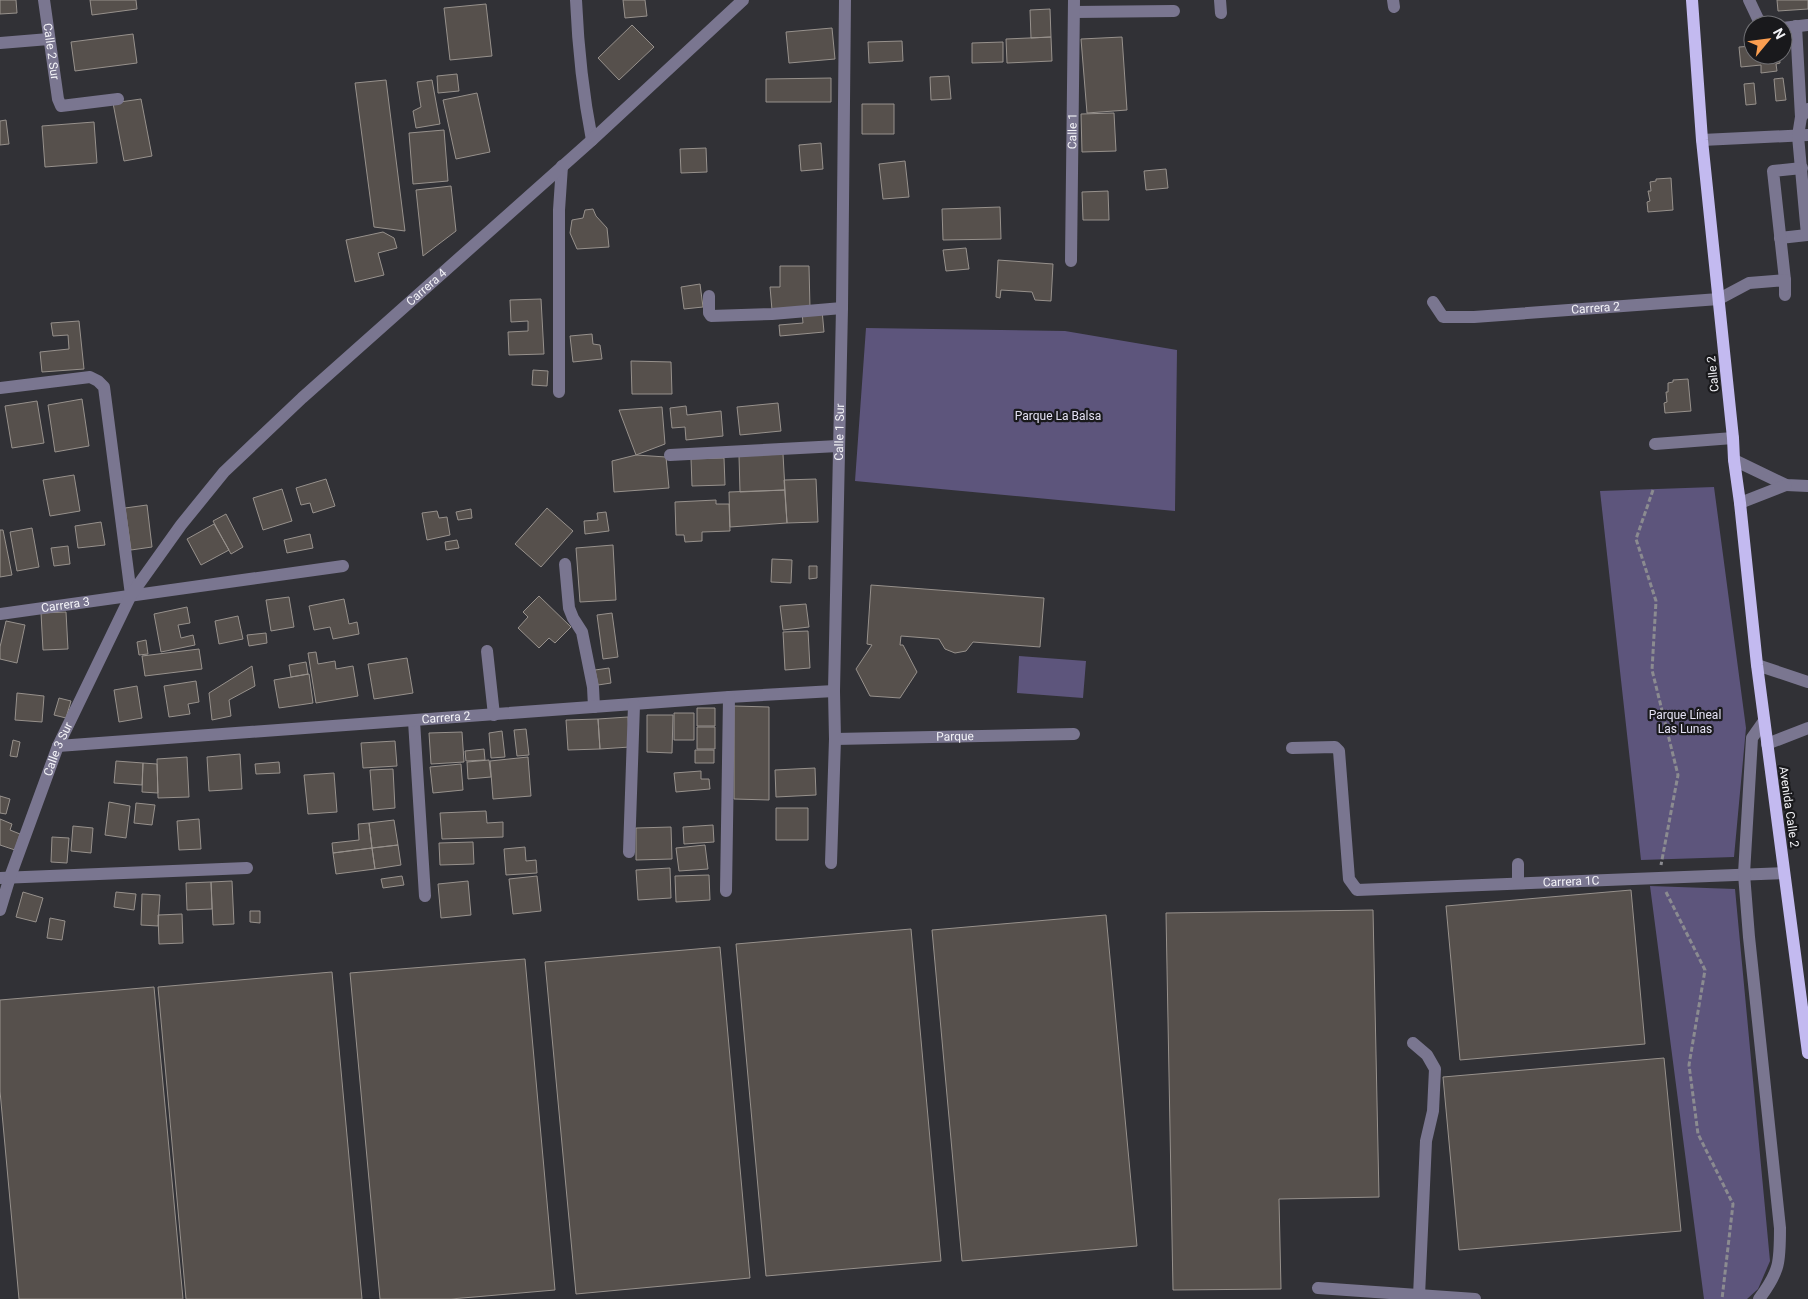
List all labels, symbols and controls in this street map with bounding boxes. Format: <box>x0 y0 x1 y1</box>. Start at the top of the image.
north arrow <box>1743 15 1793 65</box>
street label: Calle 2 Sur <box>40 22 62 81</box>
text: N <box>1770 25 1789 42</box>
street label: Calle 1 <box>1065 113 1080 149</box>
street label: Carrera 4 <box>403 266 449 309</box>
street label: Carrera 2 <box>1571 299 1621 317</box>
street label: Calle 2 <box>1704 355 1722 393</box>
street label: Calle 1 Sur <box>832 403 847 461</box>
park label: Parque La Balsa <box>1015 409 1101 423</box>
street label: Carrera 3 <box>40 595 91 615</box>
park label: Parque Líneal Las Lunas <box>1649 708 1721 736</box>
street label: Carrera 2 <box>421 709 471 726</box>
street label: Calle 3 Sur <box>41 720 75 778</box>
street label: Parque <box>936 729 974 744</box>
street label: Avenida Calle 2 <box>1776 766 1802 849</box>
street label: Carrera 1C <box>1543 873 1600 890</box>

